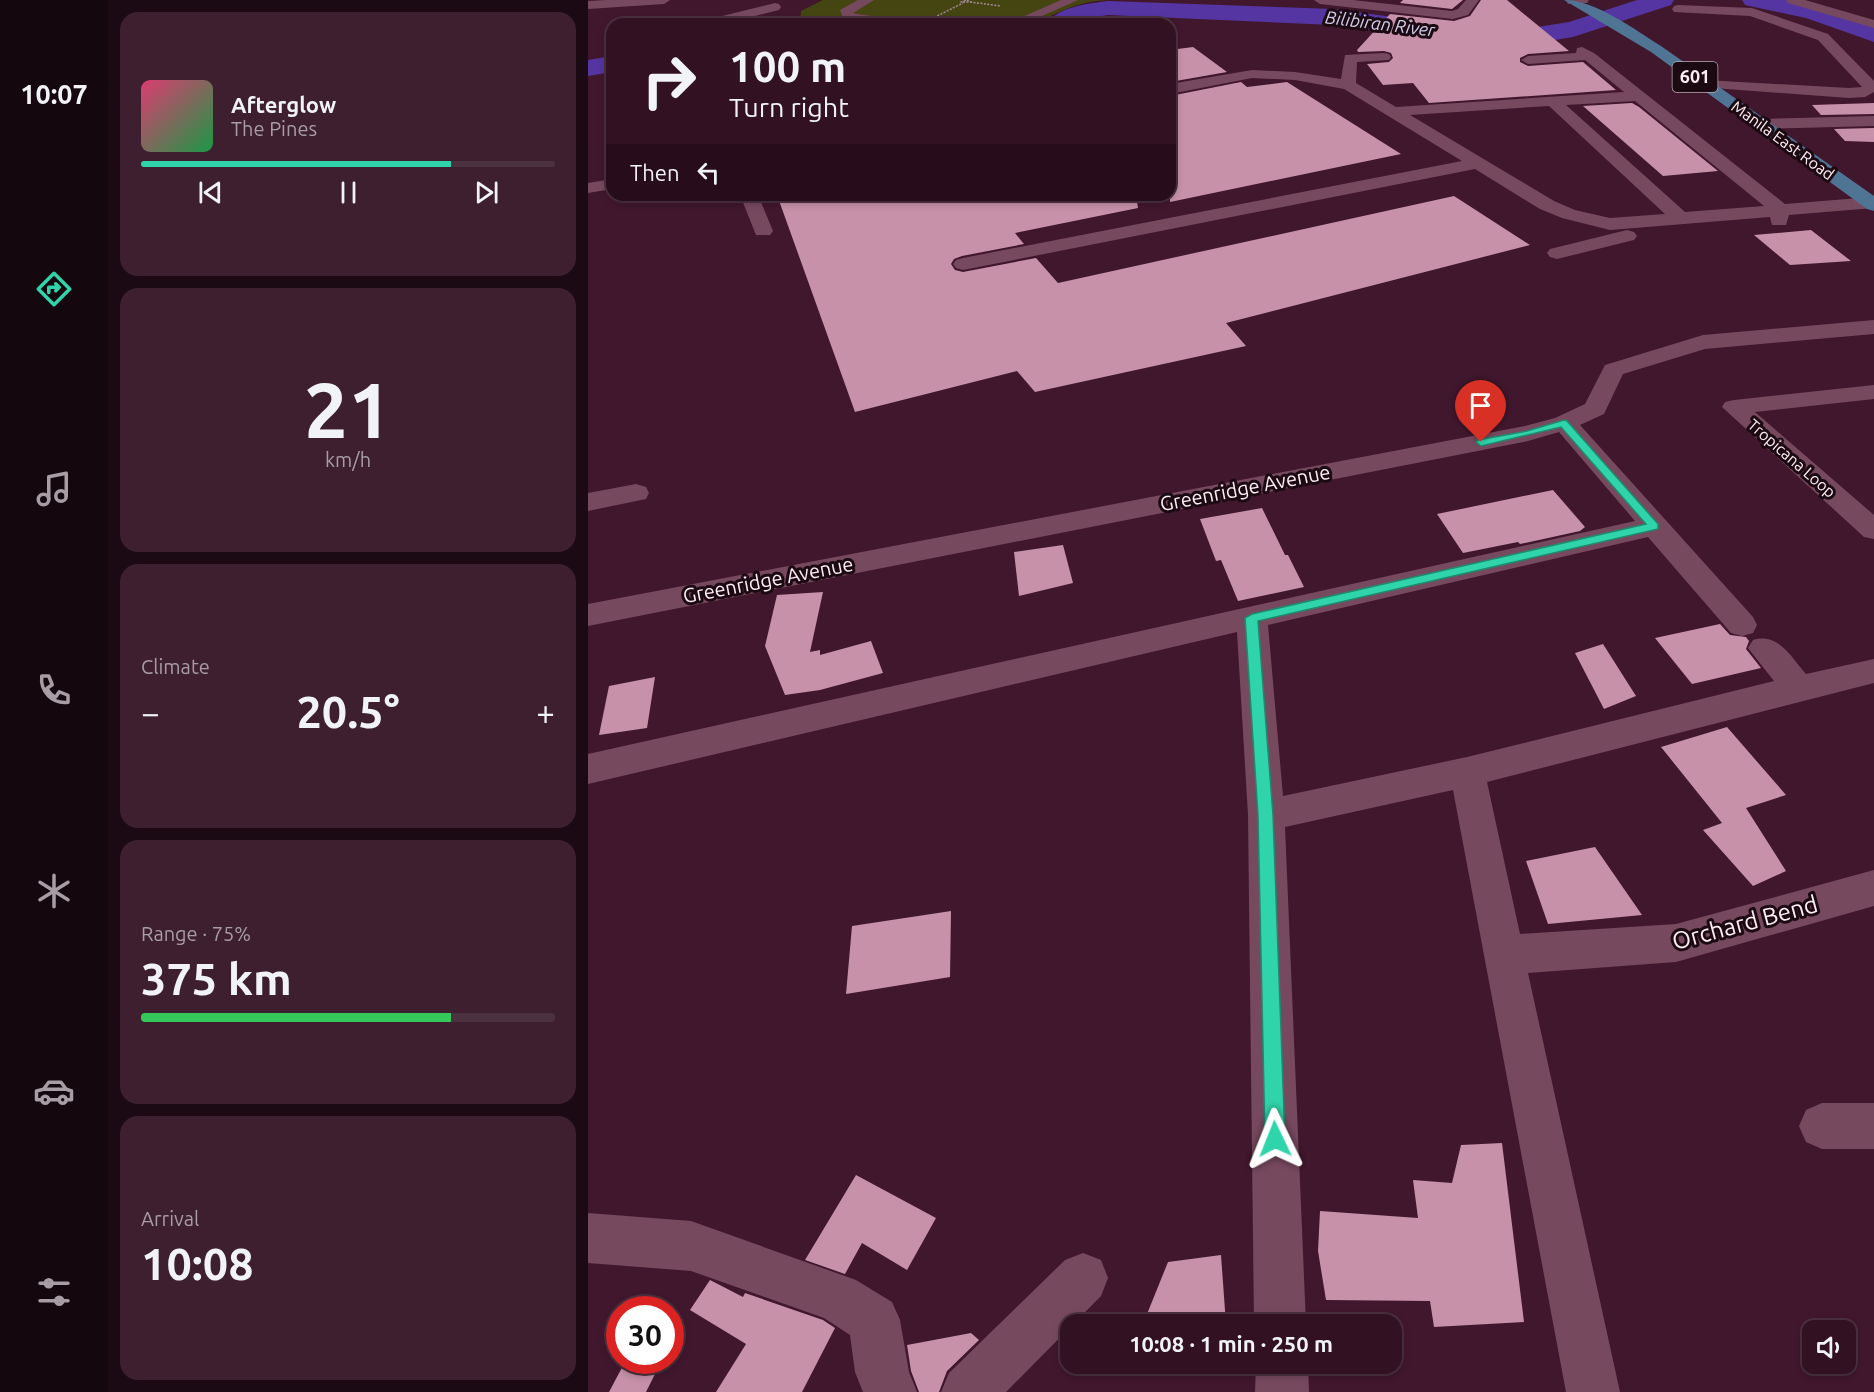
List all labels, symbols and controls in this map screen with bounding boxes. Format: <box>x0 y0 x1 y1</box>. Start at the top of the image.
water label: Bilibiran River <box>1324 6 1437 40</box>
icon: right <box>630 42 708 120</box>
text: 100 m <box>729 43 846 90</box>
road number: 601 <box>1672 62 1718 92</box>
text: 10:07 <box>20 79 88 109</box>
text: Afterglow <box>231 92 336 117</box>
text: Turn right <box>729 92 849 122</box>
street label: Manila East Road <box>1728 97 1838 183</box>
text: The Pines <box>231 117 317 140</box>
icon: left <box>692 156 725 189</box>
text: Then <box>630 160 680 185</box>
icon: previous <box>194 176 227 209</box>
icon: pause <box>332 176 365 209</box>
icon: next <box>470 176 503 209</box>
icon: directions <box>33 268 75 310</box>
text: 21 <box>304 365 392 453</box>
pin <box>1455 380 1506 442</box>
icon: arrive <box>1464 389 1497 422</box>
street label: Tropicana Loop <box>1745 415 1839 501</box>
text: km/h <box>325 448 371 471</box>
street label: Greenridge Avenue <box>1158 460 1332 515</box>
icon: music <box>33 468 75 510</box>
street label: Greenridge Avenue <box>681 552 855 607</box>
text: Climate <box>141 655 210 678</box>
icon: phone <box>33 669 75 711</box>
text: 20.5° <box>296 686 400 737</box>
text: − <box>141 694 160 731</box>
text: + <box>536 694 555 731</box>
icon: climate <box>33 870 75 912</box>
street label: Orchard Bend <box>1669 890 1821 955</box>
text: Range · 75% <box>141 922 251 945</box>
text: 375 km <box>141 953 292 1004</box>
icon: car <box>33 1070 75 1112</box>
position arrow <box>1243 1107 1307 1171</box>
text: Arrival <box>141 1207 199 1230</box>
text: 10:08 <box>141 1238 254 1289</box>
icon: filters <box>33 1271 75 1313</box>
speed limit sign: 30 <box>606 1296 684 1374</box>
map controls <box>1802 1320 1856 1374</box>
button: sound <box>1802 1320 1856 1374</box>
text: 10:08 · 1 min · 250 m <box>1129 1331 1333 1356</box>

